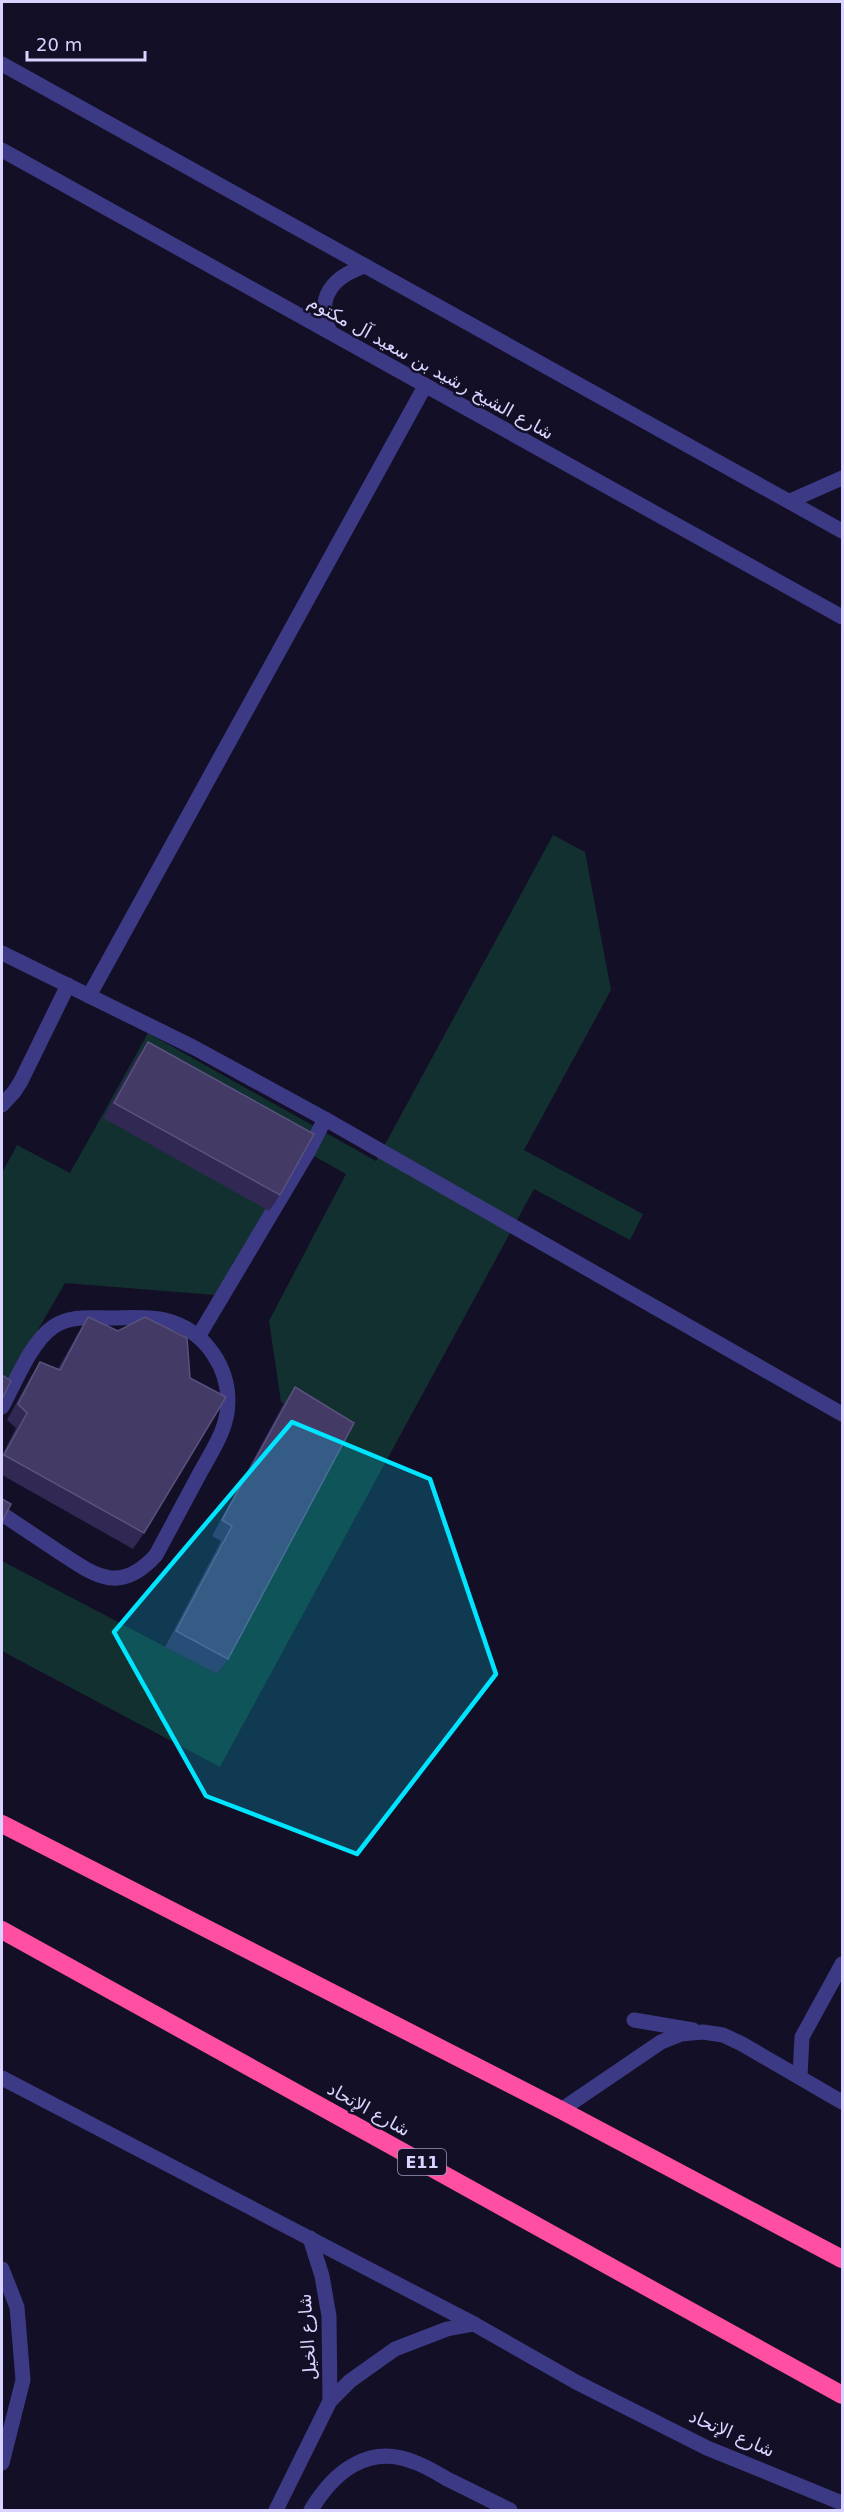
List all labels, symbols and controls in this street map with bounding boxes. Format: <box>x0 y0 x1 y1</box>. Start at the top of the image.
scale bar <box>27 24 146 62</box>
text: 20 m <box>36 34 82 55</box>
street label: شارع الشيخ رشيد بن سعيد آل مكتوم <box>304 290 558 444</box>
street label: شارع الإتحاد <box>324 2078 414 2141</box>
road number: E11 <box>398 2149 446 2175</box>
street label: شارع الخيل <box>293 2293 322 2381</box>
street label: شارع الإتحاد <box>686 2405 778 2462</box>

